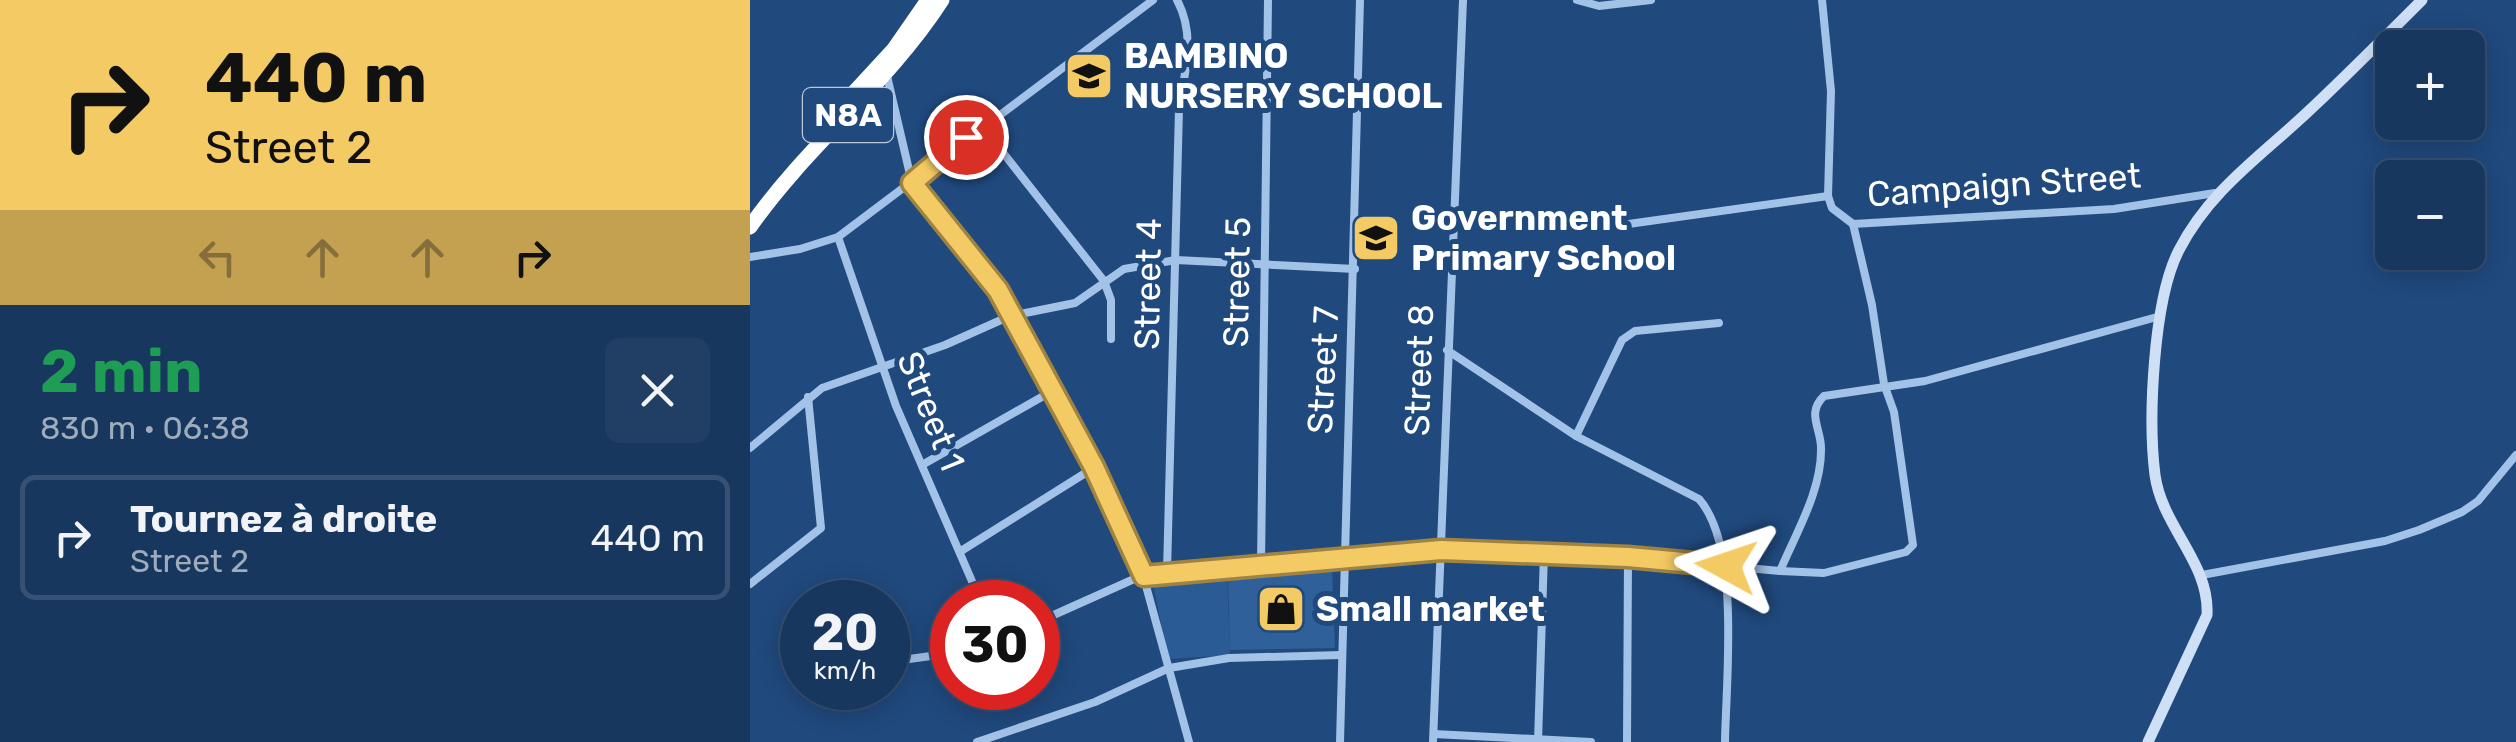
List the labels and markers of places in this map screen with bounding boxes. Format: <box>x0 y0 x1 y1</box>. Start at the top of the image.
place label: BAMBINO NURSERY SCHOOL <box>1124 35 1443 117</box>
school or university icon: BAMBINO NURSERY SCHOOL <box>1063 50 1115 102</box>
pin <box>924 95 1009 180</box>
place label: Government Primary School <box>1411 197 1676 279</box>
school or university icon: Government Primary School <box>1350 212 1402 264</box>
shop icon: Small market <box>1255 583 1307 635</box>
place label: Small market <box>1316 588 1545 630</box>

